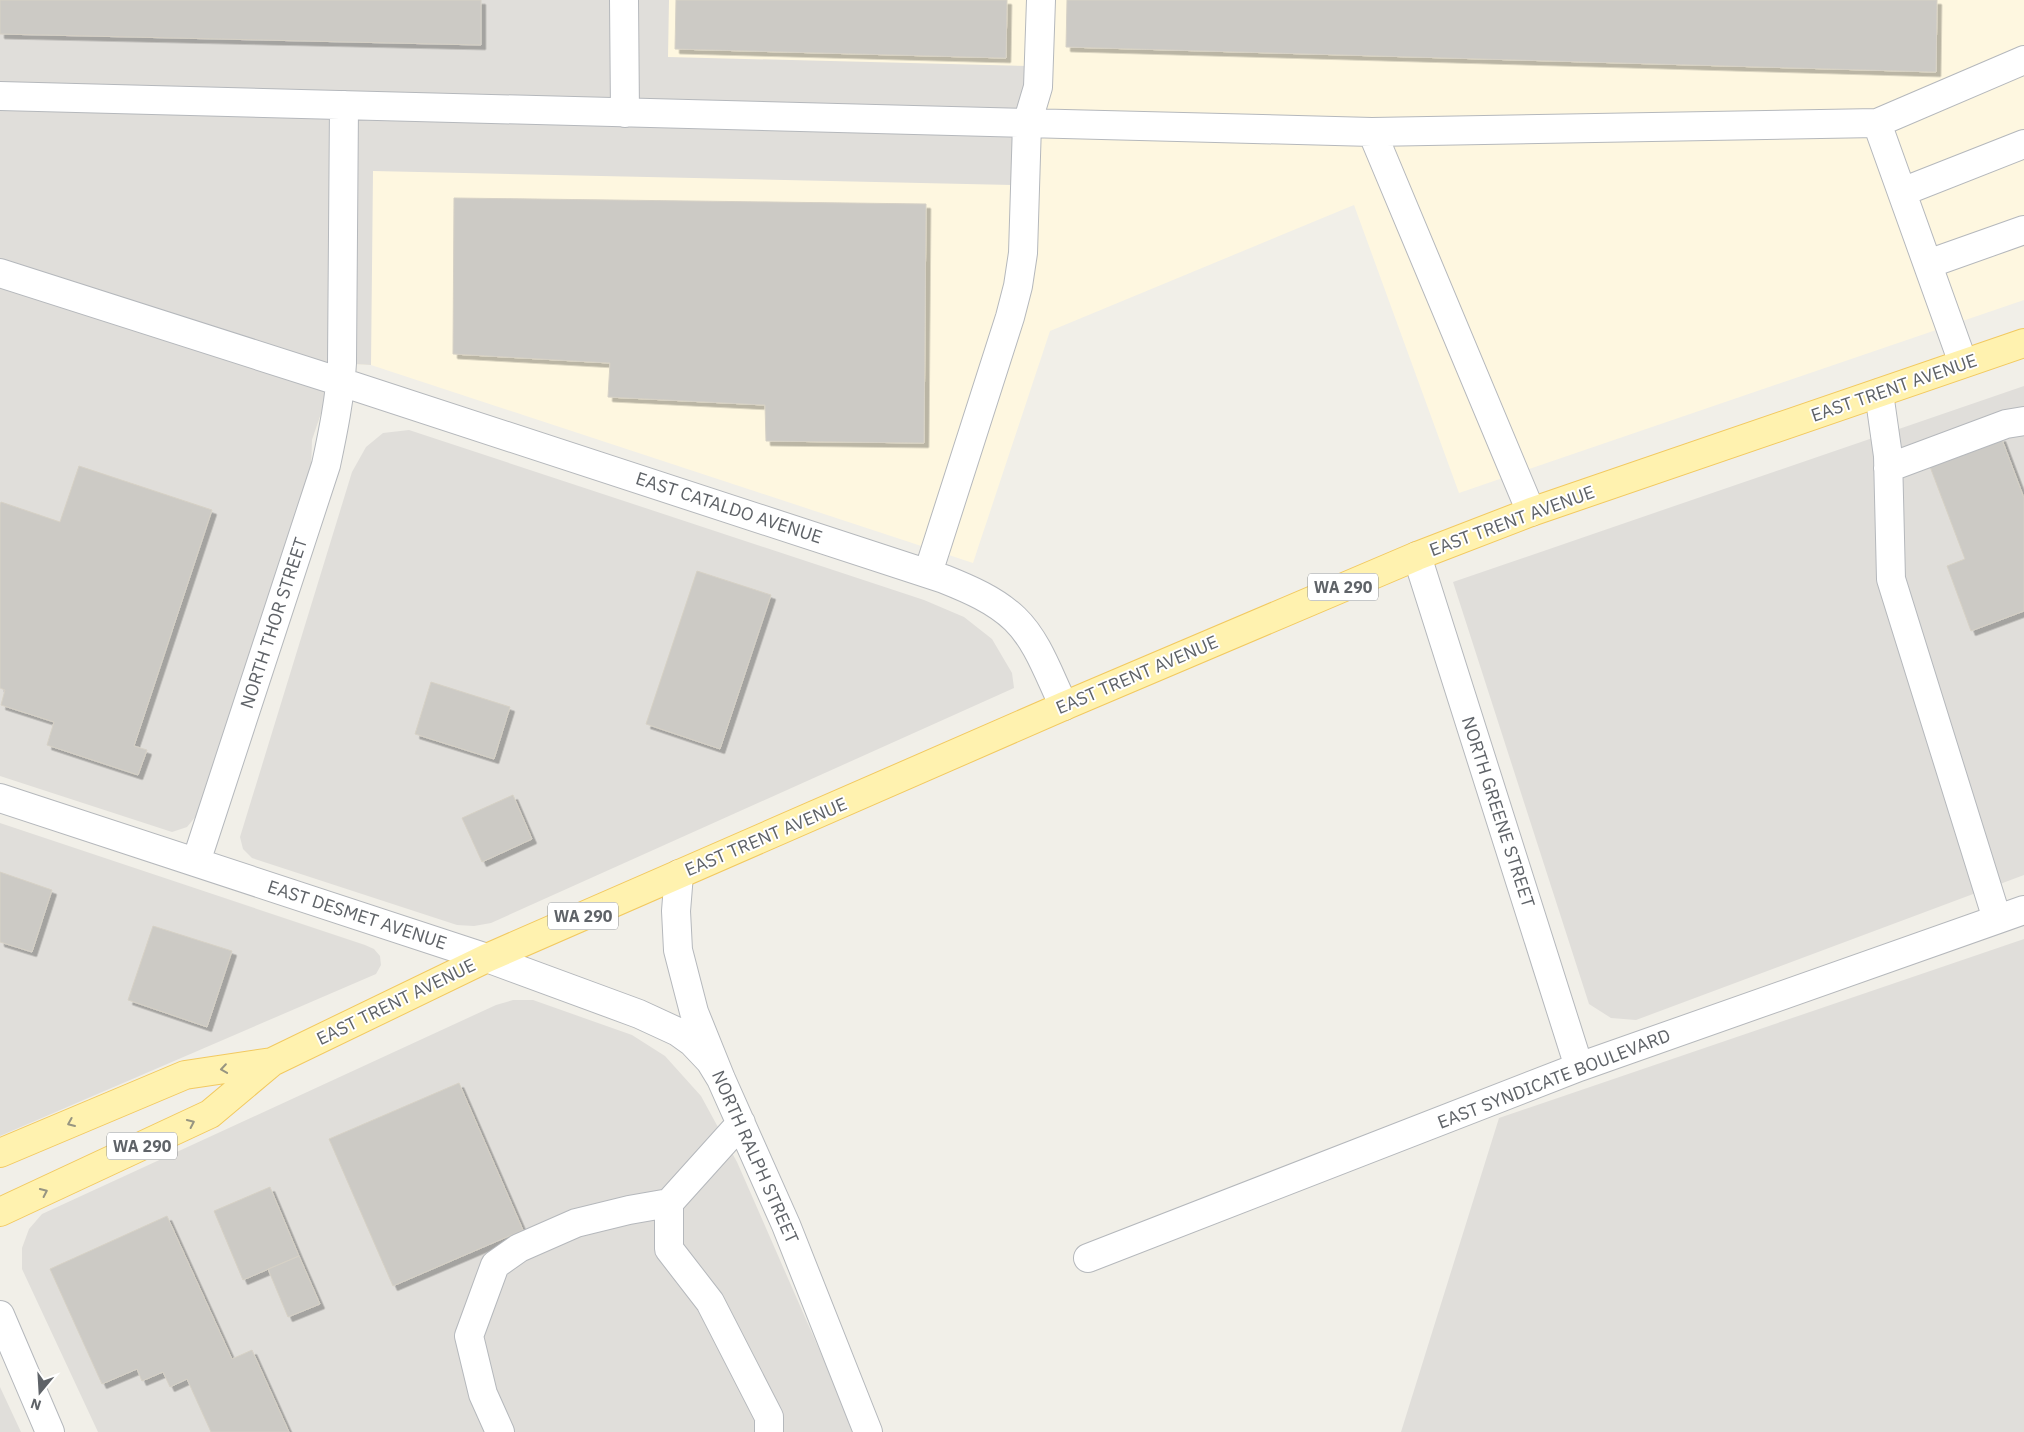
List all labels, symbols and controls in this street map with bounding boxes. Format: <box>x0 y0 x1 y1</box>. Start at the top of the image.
street label: EAST TRENT AVENUE <box>1808 348 1980 427</box>
street label: EAST CATALDO AVENUE <box>633 466 825 549</box>
street label: EAST TRENT AVENUE <box>1426 480 1598 561</box>
street label: NORTH THOR STREET <box>235 534 312 711</box>
road number: WA 290 <box>1308 574 1378 600</box>
street label: EAST TRENT AVENUE <box>1052 630 1221 719</box>
street label: NORTH GREENE STREET <box>1457 713 1540 910</box>
street label: EAST TRENT AVENUE <box>681 792 850 881</box>
street label: EAST DESMET AVENUE <box>265 875 450 954</box>
road number: WA 290 <box>548 902 618 929</box>
street label: EAST TRENT AVENUE <box>313 953 479 1050</box>
street label: EAST SYNDICATE BOULEVARD <box>1434 1023 1674 1134</box>
one-way arrow <box>219 1063 227 1074</box>
street label: NORTH RALPH STREET <box>707 1067 804 1247</box>
one-way arrow <box>68 1117 76 1127</box>
one-way arrow <box>186 1119 195 1129</box>
road number: WA 290 <box>107 1132 177 1160</box>
one-way arrow <box>39 1187 48 1198</box>
north arrow <box>15 1367 65 1417</box>
text: N <box>28 1394 44 1414</box>

